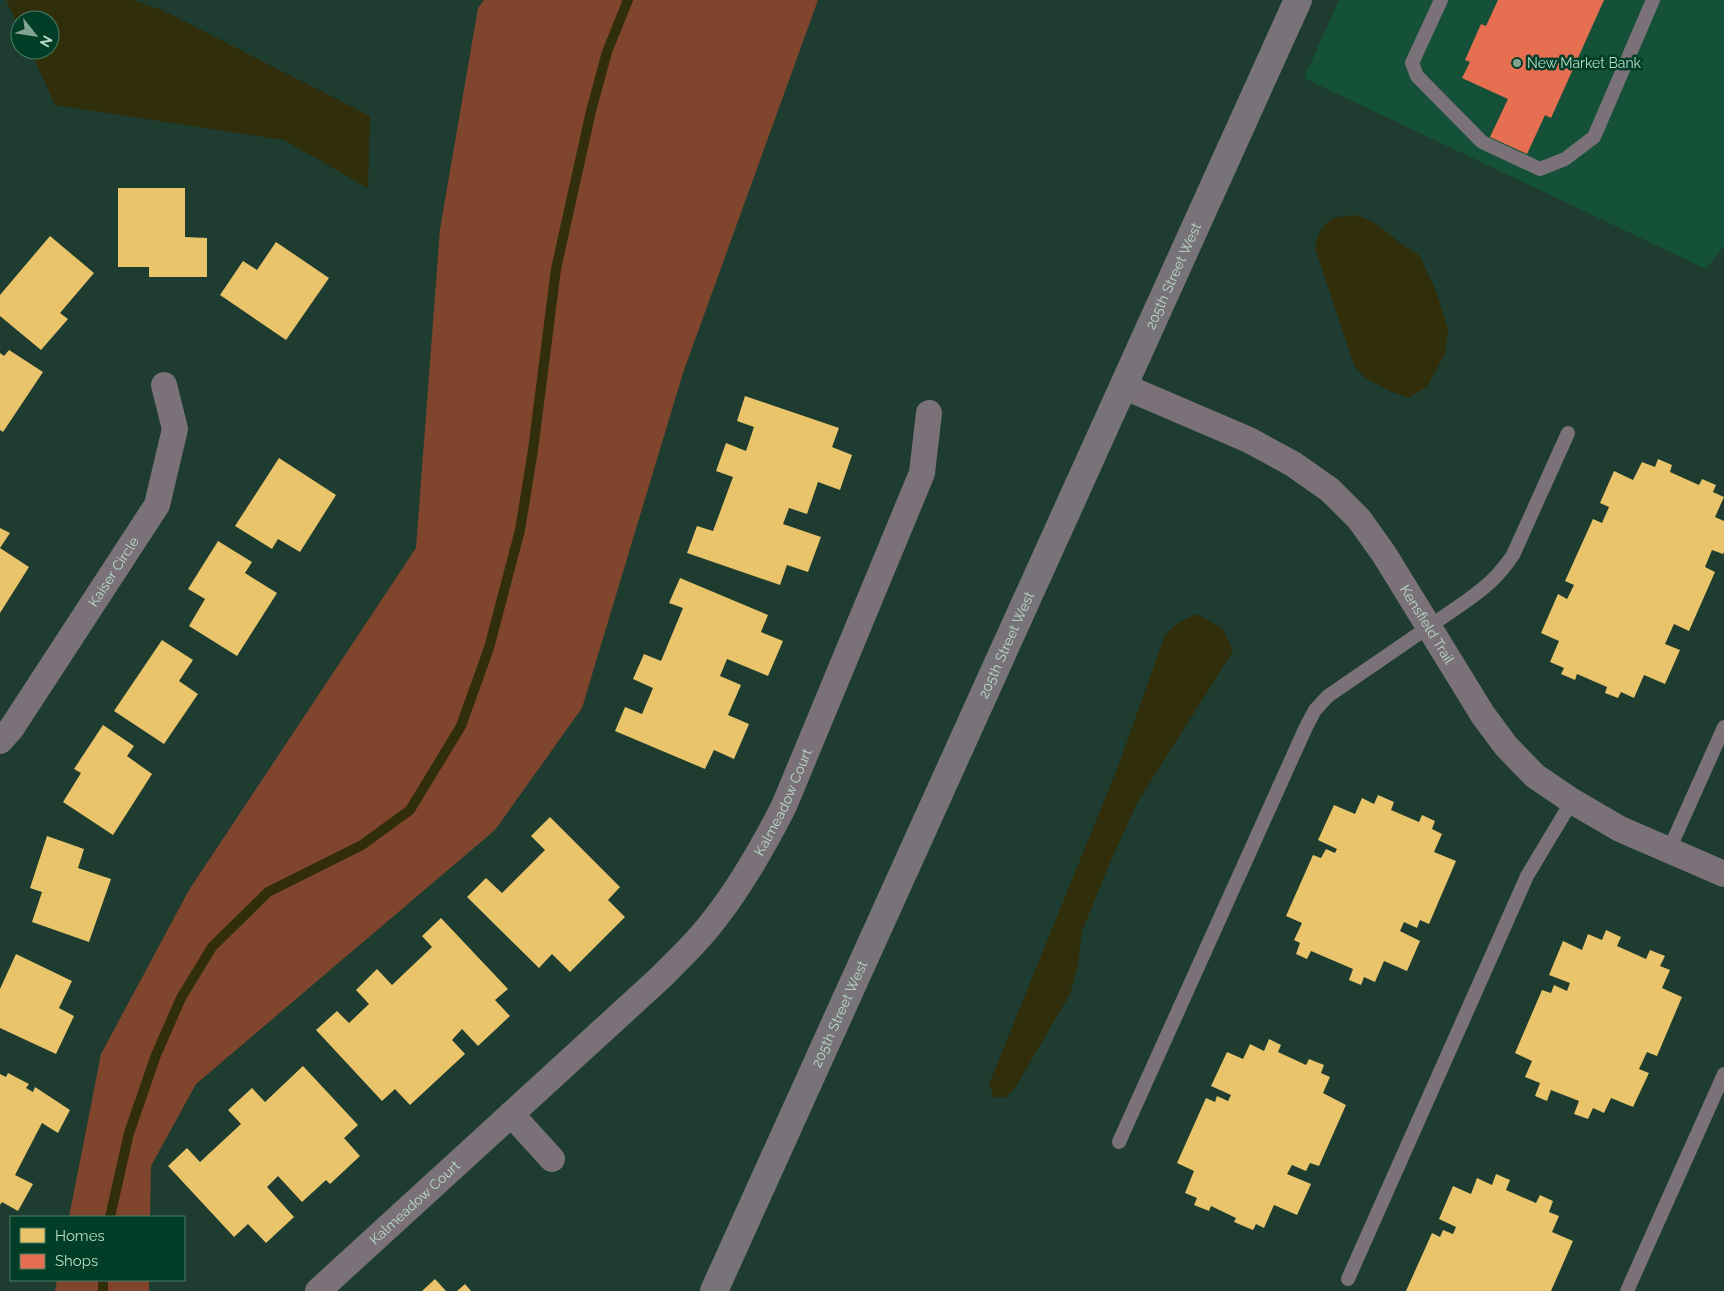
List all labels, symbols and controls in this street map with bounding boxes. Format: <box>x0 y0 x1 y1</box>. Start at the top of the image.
north arrow <box>10 10 60 60</box>
text: N <box>37 33 56 50</box>
place label: New Market Bank <box>1527 55 1642 71</box>
marker: New Market Bank <box>1511 57 1523 69</box>
street label: 205th Street West <box>1142 220 1204 332</box>
street label: Kaiser Circle <box>85 534 142 610</box>
street label: Kensfield Trail <box>1397 582 1458 667</box>
street label: 205th Street West <box>975 589 1037 701</box>
street label: Kalmeadow Court <box>751 746 815 858</box>
street label: 205th Street West <box>808 958 870 1070</box>
street label: Kalmeadow Court <box>366 1157 463 1248</box>
legend <box>10 1216 185 1281</box>
text: Homes <box>55 1227 105 1245</box>
text: Shops <box>55 1252 98 1270</box>

